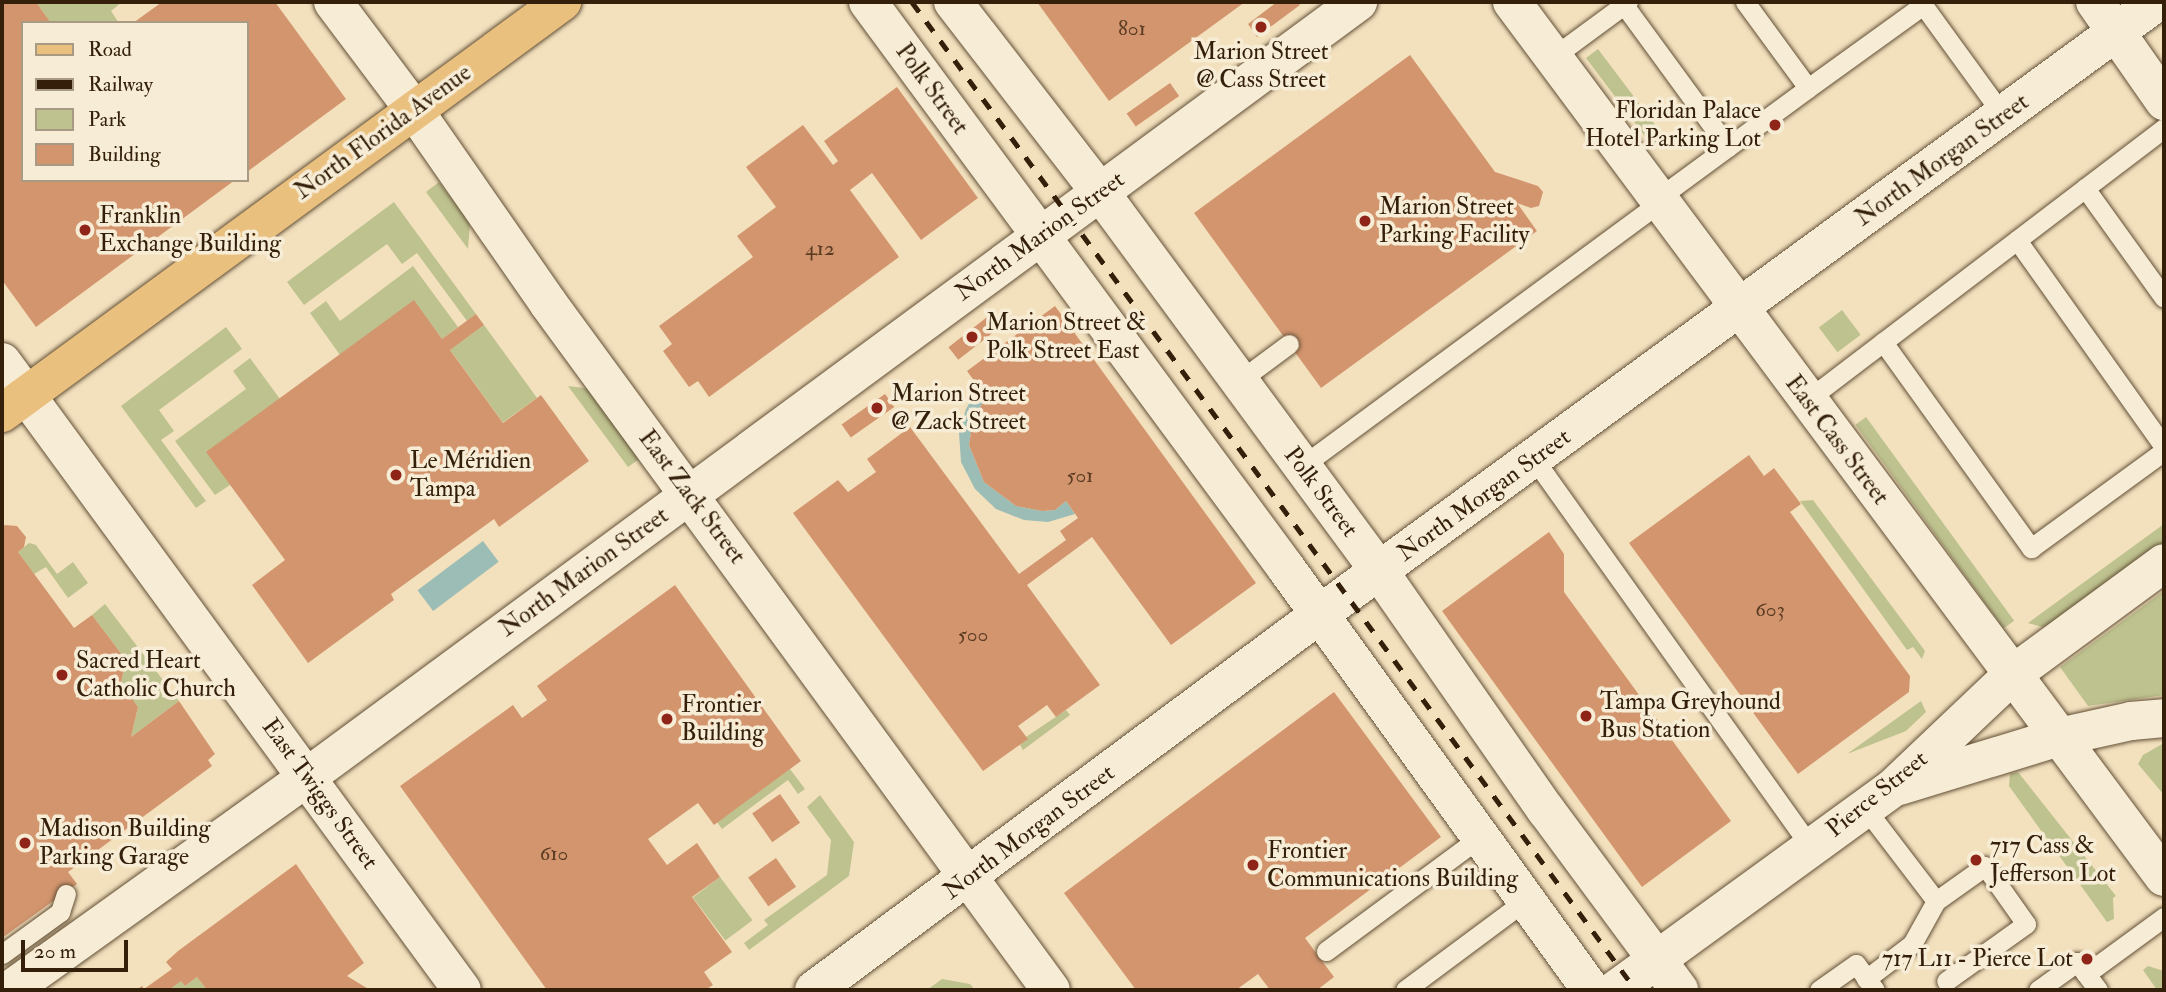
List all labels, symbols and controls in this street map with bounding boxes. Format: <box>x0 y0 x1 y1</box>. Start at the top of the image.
house number: 801 <box>1118 16 1146 42</box>
marker: Marion Street @ Cass Street <box>1253 19 1269 35</box>
legend <box>21 21 248 182</box>
text: Road <box>88 36 132 63</box>
street label: Polk Street <box>889 38 975 140</box>
place label: Marion Street @ Cass Street <box>1194 38 1328 94</box>
street label: North Florida Avenue <box>289 58 477 206</box>
text: Railway <box>88 71 153 98</box>
street label: North Morgan Street <box>1850 88 2034 232</box>
place label: Floridan Palace Hotel Parking Lot <box>1585 97 1761 153</box>
text: Park <box>88 106 126 133</box>
marker: Floridan Palace Hotel Parking Lot <box>1767 117 1783 133</box>
text: Building <box>88 141 161 168</box>
street label: North Marion Street <box>950 165 1130 307</box>
place label: Marion Street Parking Facility <box>1379 193 1529 249</box>
place label: Franklin Exchange Building <box>99 202 281 258</box>
marker: Marion Street Parking Facility <box>1357 213 1373 229</box>
marker: Franklin Exchange Building <box>77 222 93 238</box>
house number: 412 <box>805 236 835 262</box>
place label: Marion Street & Polk Street East <box>986 309 1146 365</box>
marker: Marion Street & Polk Street East <box>964 329 980 345</box>
street label: East Cass Street <box>1779 369 1895 511</box>
place label: Marion Street @ Zack Street <box>891 380 1026 436</box>
marker: Marion Street @ Zack Street <box>869 400 885 416</box>
street label: North Morgan Street <box>1392 423 1576 567</box>
street label: East Zack Street <box>632 424 752 570</box>
street label: Polk Street <box>1278 441 1364 543</box>
place label: Le Méridien Tampa <box>410 447 531 503</box>
house number: 501 <box>1066 463 1094 489</box>
marker: Le Méridien Tampa <box>388 467 404 483</box>
street label: North Marion Street <box>494 501 674 643</box>
house number: 603 <box>1755 597 1785 623</box>
house number: 500 <box>958 622 988 648</box>
place label: Sacred Heart Catholic Church <box>76 647 236 703</box>
marker: Sacred Heart Catholic Church <box>54 667 70 683</box>
place label: Tampa Greyhound Bus Station <box>1600 688 1781 744</box>
place label: Frontier Building <box>681 691 764 747</box>
marker: Tampa Greyhound Bus Station <box>1578 708 1594 724</box>
marker: Frontier Building <box>659 711 675 727</box>
street label: East Twiggs Street <box>256 713 384 875</box>
street label: Pierce Street <box>1821 745 1933 843</box>
street label: North Morgan Street <box>938 758 1120 906</box>
place label: Madison Building Parking Garage <box>39 815 210 871</box>
place label: 717 Cass & Jefferson Lot <box>1990 832 2116 888</box>
marker: Madison Building Parking Garage <box>17 835 33 851</box>
place label: Frontier Communications Building <box>1267 837 1518 893</box>
house number: 610 <box>540 841 568 867</box>
marker: 717 Cass & Jefferson Lot <box>1968 852 1984 868</box>
marker: Frontier Communications Building <box>1245 857 1261 873</box>
scale bar <box>24 926 131 970</box>
text: 20 m <box>34 938 76 965</box>
place label: 717 L11 - Pierce Lot <box>1882 945 2073 973</box>
marker: 717 L11 - Pierce Lot <box>2079 951 2095 967</box>

